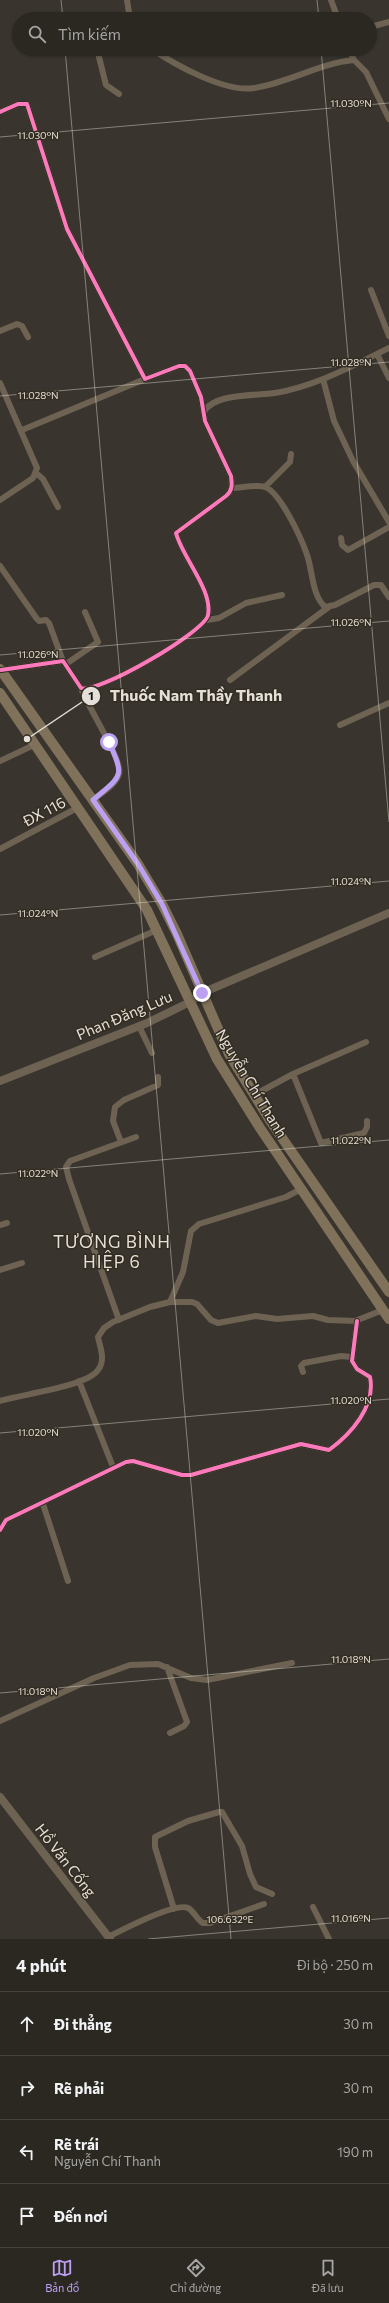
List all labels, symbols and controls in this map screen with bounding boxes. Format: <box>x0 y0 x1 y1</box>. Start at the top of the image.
search box <box>12 12 377 56</box>
icon: search <box>26 23 48 45</box>
text: Tìm kiếm <box>58 25 121 43</box>
text: 11.030°N <box>330 97 372 109</box>
text: 11.030°N <box>17 129 59 141</box>
text: 11.028°N <box>330 356 372 368</box>
text: 11.028°N <box>17 389 59 401</box>
text: 11.026°N <box>330 616 372 628</box>
text: 11.026°N <box>17 648 59 660</box>
callout: Thuốc Nam Thầy Thanh <box>81 682 290 710</box>
text: Thuốc Nam Thầy Thanh <box>110 685 282 704</box>
text: 1 <box>88 688 94 702</box>
route start <box>100 733 118 751</box>
street label: ĐX 116 <box>19 792 68 830</box>
text: 11.024°N <box>331 875 371 887</box>
text: 11.024°N <box>18 907 58 919</box>
route end <box>193 984 211 1002</box>
street label: Phan Đăng Lưu <box>73 987 175 1043</box>
street label: Nguyễn Chí Thanh <box>212 1025 292 1141</box>
text: 11.022°N <box>331 1134 371 1146</box>
text: 11.022°N <box>18 1167 58 1179</box>
district label: TƯƠNG BÌNH HIỆP 6 <box>53 1231 171 1272</box>
text: 11.020°N <box>330 1394 372 1406</box>
text: 11.020°N <box>17 1426 59 1438</box>
text: 11.018°N <box>331 1653 371 1665</box>
text: 11.018°N <box>18 1685 58 1697</box>
street label: Hồ Văn Cống <box>32 1820 100 1900</box>
text: 11.016°N <box>331 1912 371 1924</box>
text: 106.632°E <box>207 1913 253 1925</box>
text: 4 phút <box>16 1955 66 1976</box>
text: Đi bộ · 250 m <box>297 1957 373 1973</box>
icon: ahead <box>16 2013 38 2035</box>
text: Đi thẳng <box>54 2015 112 2033</box>
text: 30 m <box>343 2016 373 2032</box>
icon: right <box>16 2077 38 2099</box>
text: Rẽ phải <box>54 2079 104 2097</box>
text: 30 m <box>343 2080 373 2096</box>
text: Rẽ trái <box>54 2135 99 2153</box>
icon: left <box>16 2141 38 2163</box>
text: 190 m <box>337 2144 373 2160</box>
text: Nguyễn Chí Thanh <box>54 2153 161 2169</box>
icon: arrive <box>16 2205 38 2227</box>
text: Đến nơi <box>54 2207 107 2225</box>
tab: Bản đồ <box>45 2257 79 2294</box>
tab: Chỉ đường <box>170 2257 221 2294</box>
tab: Đã lưu <box>312 2257 344 2294</box>

